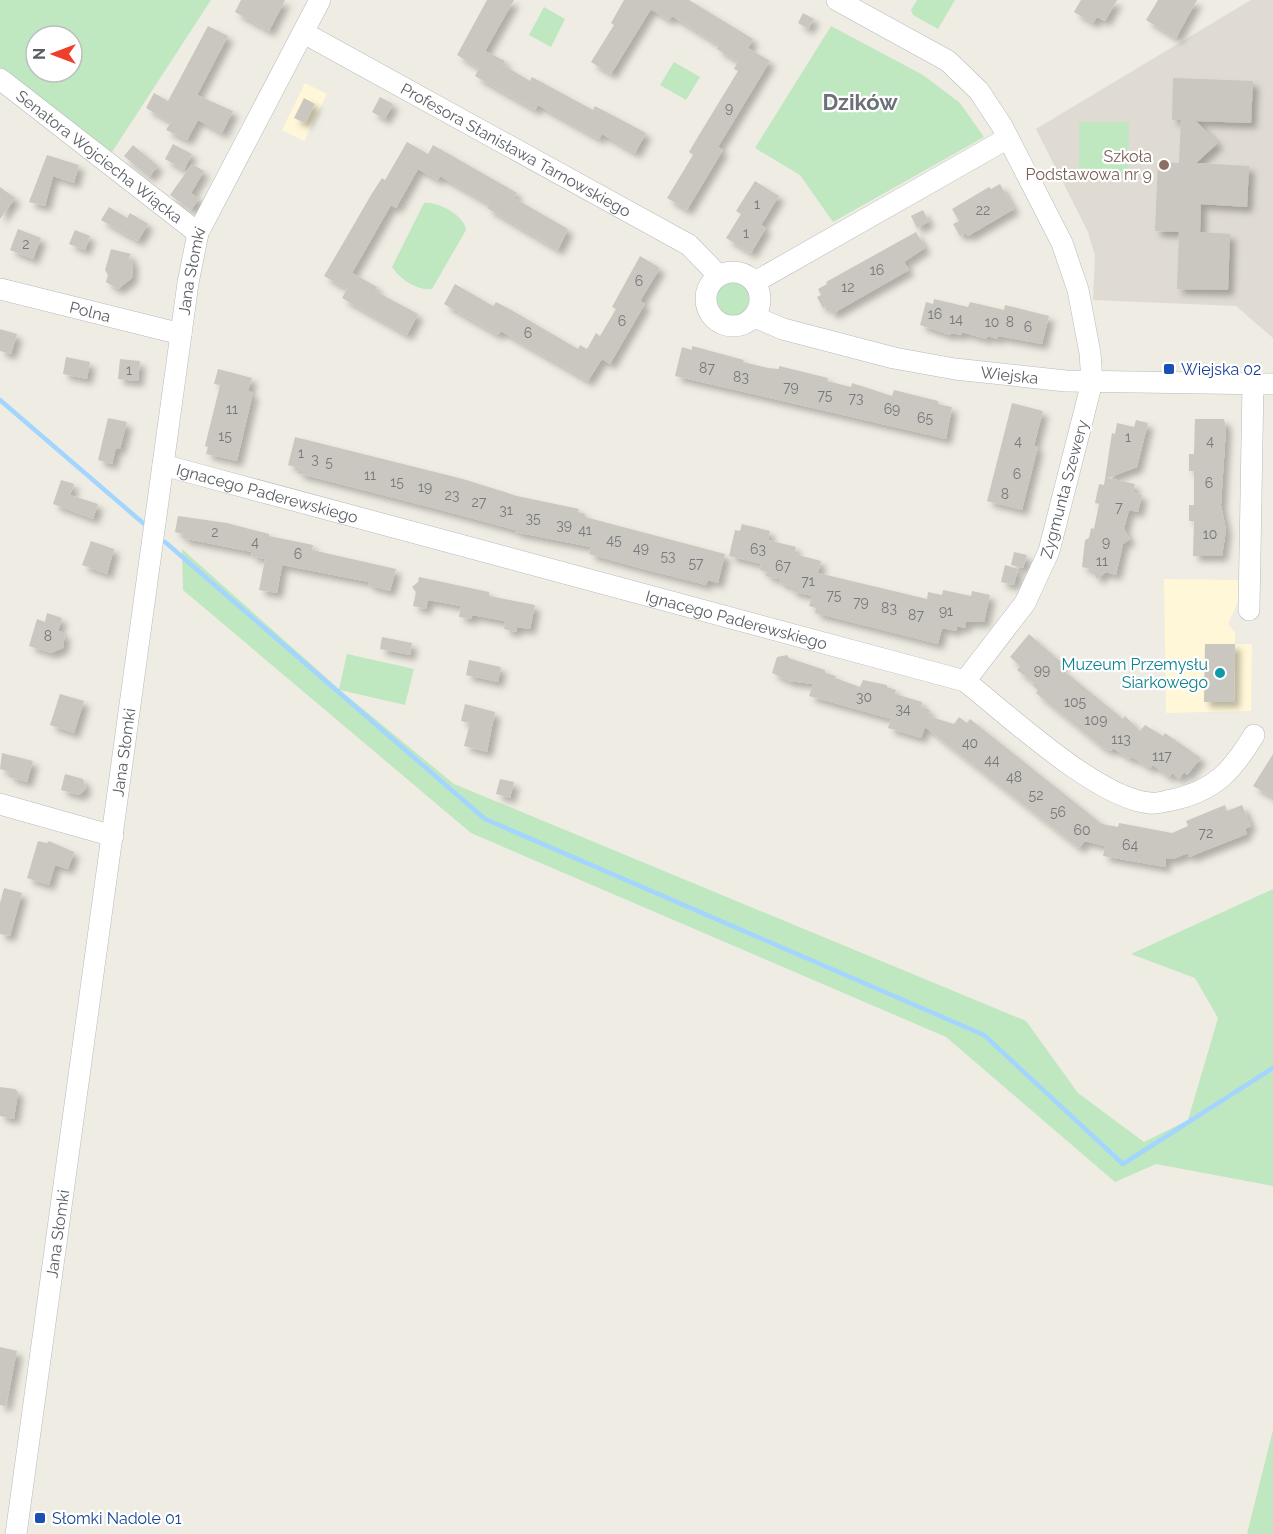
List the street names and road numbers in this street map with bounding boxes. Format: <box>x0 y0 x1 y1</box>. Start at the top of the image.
street label: Profesora Stanisława Tarnowskiego <box>397 79 634 221</box>
street label: Senatora Wojciecha Wiącka <box>12 86 186 227</box>
street label: Jana Słomki <box>175 224 210 316</box>
street label: Polna <box>68 298 113 326</box>
street label: Wiejska <box>980 363 1039 388</box>
street label: Zygmunta Szewery <box>1037 417 1092 560</box>
street label: Ignacego Paderewskiego <box>174 460 360 527</box>
street label: Ignacego Paderewskiego <box>644 586 829 653</box>
street label: Jana Słomki <box>108 707 139 798</box>
street label: Jana Słomki <box>42 1188 73 1279</box>

